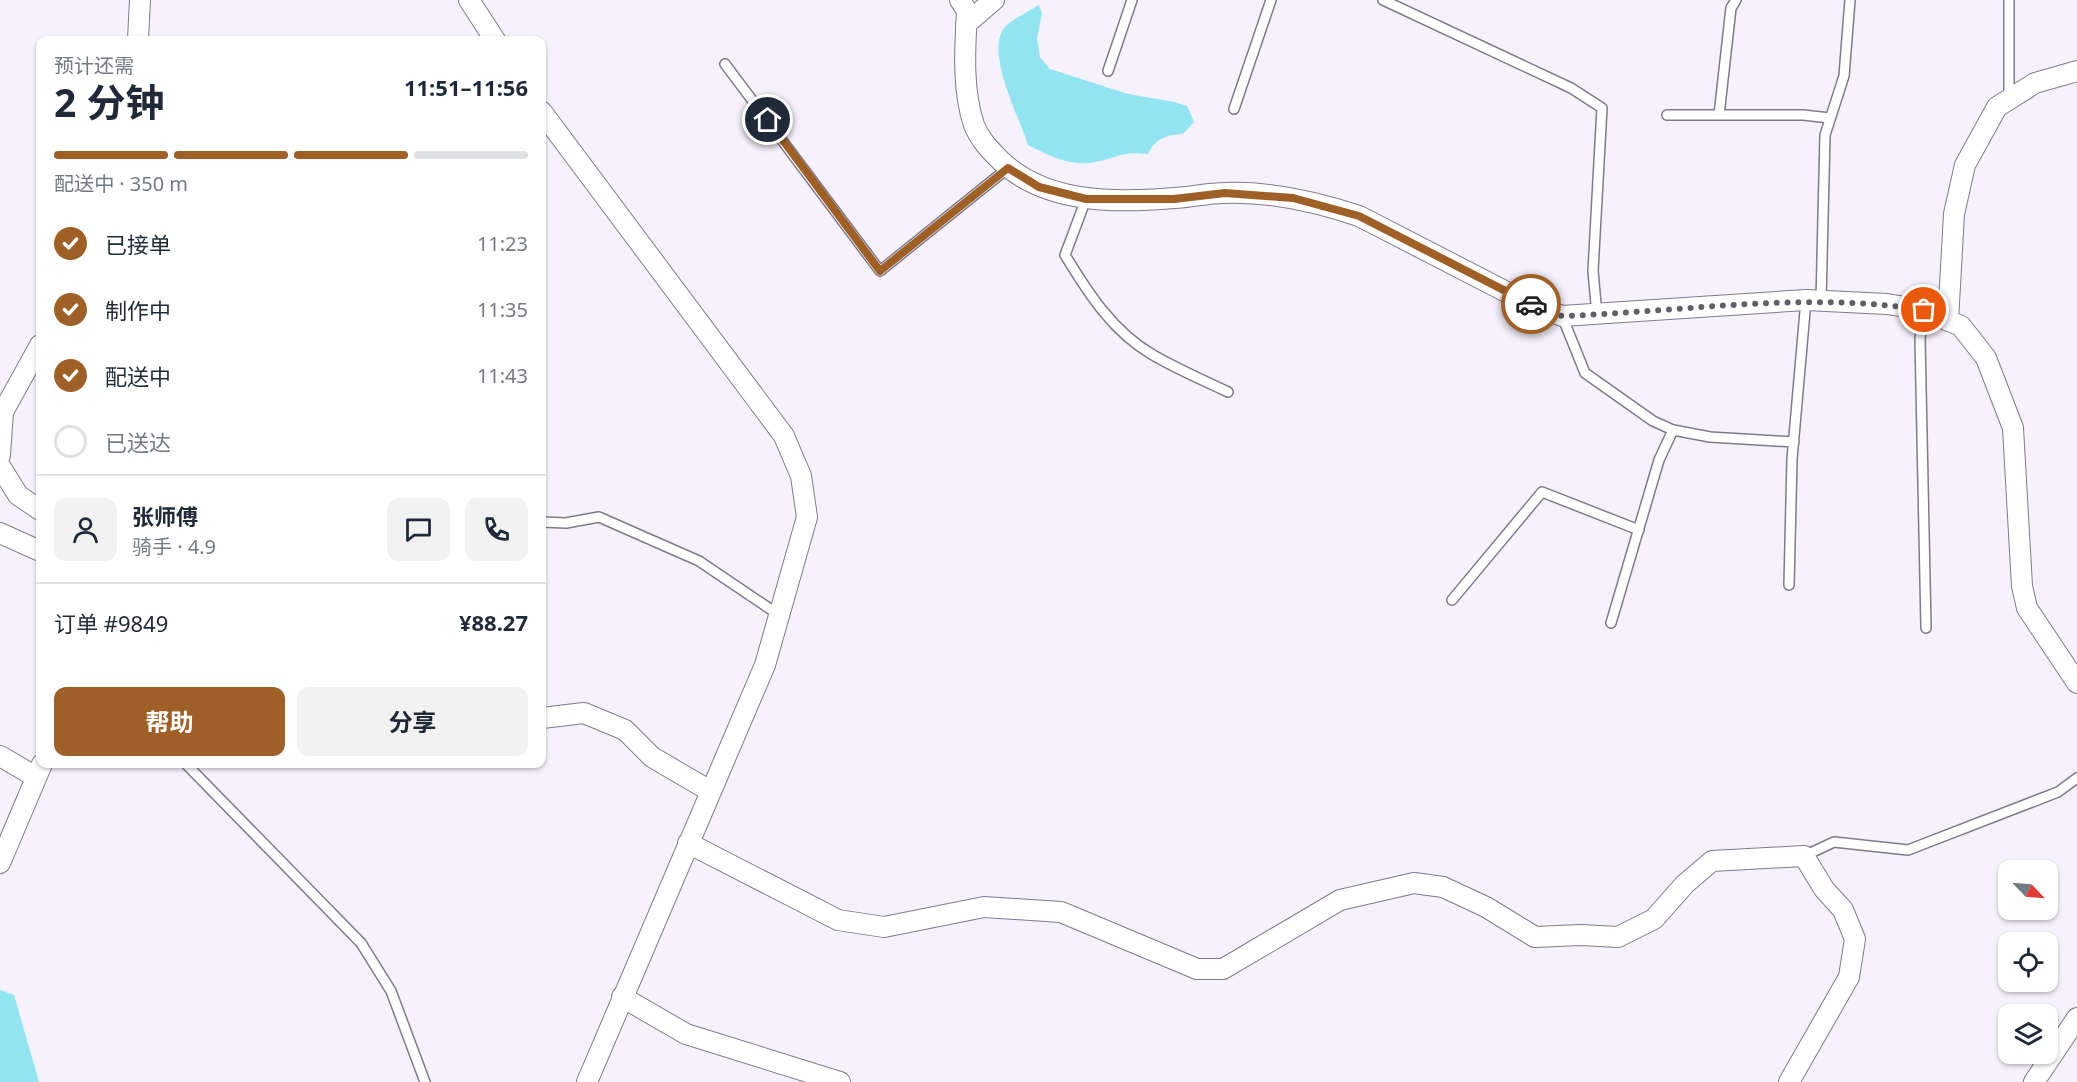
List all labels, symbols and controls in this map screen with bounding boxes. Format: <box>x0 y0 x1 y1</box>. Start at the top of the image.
text: 预计还需 <box>54 52 134 79</box>
text: 11:51–11:56 <box>404 72 528 102</box>
text: 2 分钟 <box>54 75 164 128</box>
pin <box>742 94 793 145</box>
icon: home <box>751 103 784 136</box>
text: 配送中 · 350 m <box>54 170 188 197</box>
icon: check <box>54 227 87 260</box>
text: 已接单 <box>105 229 171 259</box>
text: 11:23 <box>477 230 528 257</box>
courier <box>1501 274 1561 334</box>
pin <box>1898 284 1949 335</box>
icon: car <box>1515 288 1548 321</box>
icon: check <box>54 293 87 326</box>
icon: bag <box>1907 293 1940 326</box>
text: 制作中 <box>105 295 171 325</box>
text: 11:35 <box>477 296 528 323</box>
icon: check <box>54 359 87 392</box>
text: 配送中 <box>105 361 171 391</box>
text: 11:43 <box>477 362 528 389</box>
text: 已送达 <box>105 427 171 457</box>
button: person <box>54 498 117 561</box>
button: chat <box>387 498 450 561</box>
button: phone <box>465 498 528 561</box>
text: 张师傅 <box>132 501 198 531</box>
text: 骑手 · 4.9 <box>132 533 216 560</box>
text: ¥88.27 <box>459 607 528 637</box>
text: 订单 #9849 <box>54 608 168 638</box>
button: 帮助 <box>54 687 285 756</box>
button: 分享 <box>297 687 528 756</box>
north arrow <box>1998 860 2058 920</box>
map controls <box>1998 860 2058 1064</box>
button: locate <box>1998 932 2058 992</box>
button: layers <box>1998 1004 2058 1064</box>

